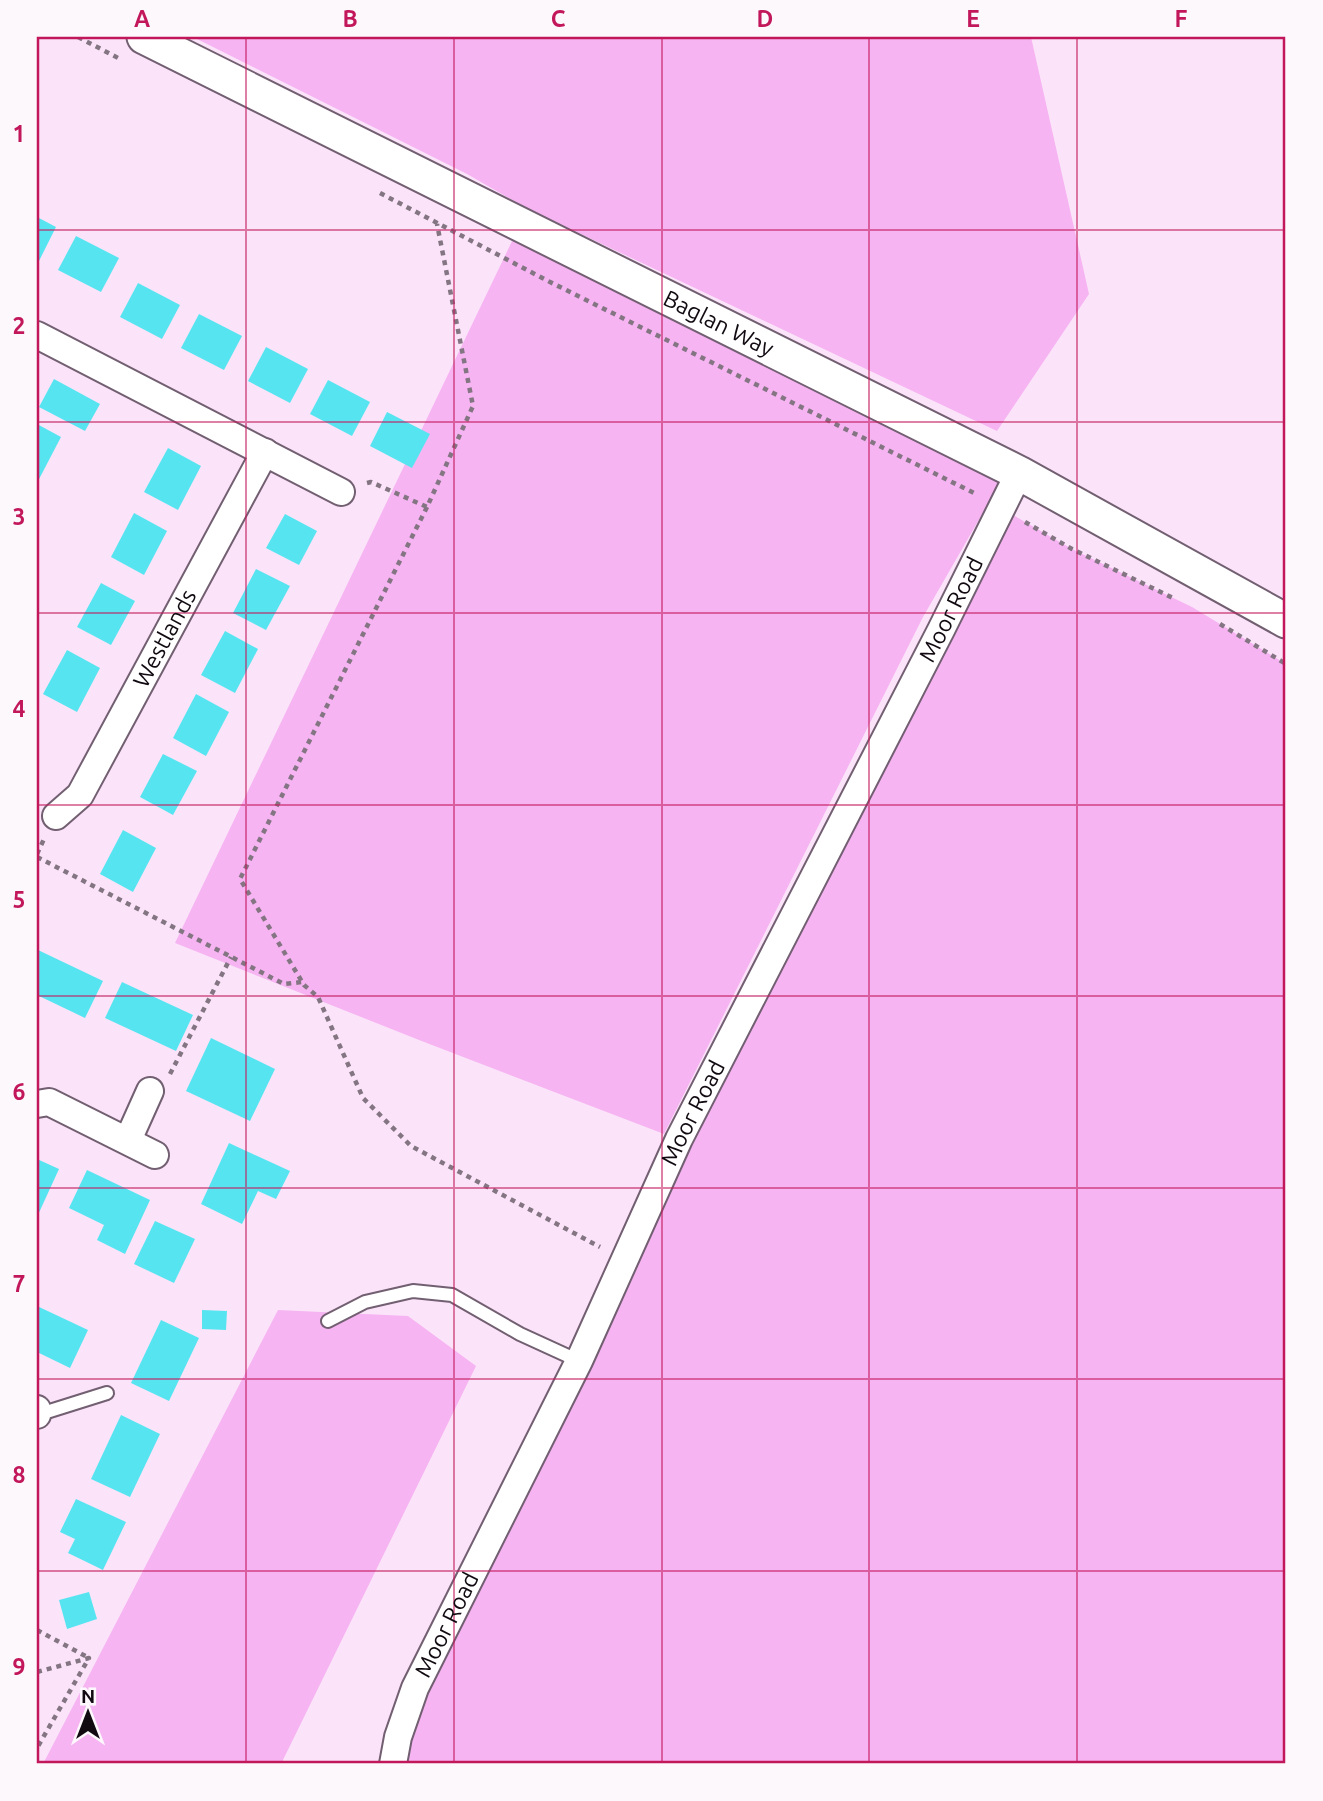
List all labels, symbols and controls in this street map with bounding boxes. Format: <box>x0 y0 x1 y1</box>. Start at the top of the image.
text: A <box>134 6 150 31</box>
text: B <box>342 6 358 31</box>
text: C <box>551 6 566 31</box>
text: D <box>757 6 773 31</box>
text: E <box>966 6 980 31</box>
text: F <box>1175 6 1188 31</box>
text: 1 <box>13 121 25 146</box>
street label: Baglan Way <box>660 285 778 361</box>
text: 2 <box>13 313 25 338</box>
text: 3 <box>13 504 25 529</box>
street label: Moor Road <box>914 553 987 666</box>
street label: Westlands <box>128 585 201 691</box>
text: 4 <box>13 696 26 721</box>
text: 5 <box>13 887 25 912</box>
street label: Moor Road <box>656 1056 729 1169</box>
text: 6 <box>13 1079 26 1104</box>
text: 7 <box>13 1271 25 1296</box>
text: 8 <box>13 1462 25 1487</box>
street label: Moor Road <box>410 1568 483 1681</box>
text: 9 <box>13 1654 25 1679</box>
north arrow <box>52 1678 122 1748</box>
text: N <box>81 1685 95 1707</box>

